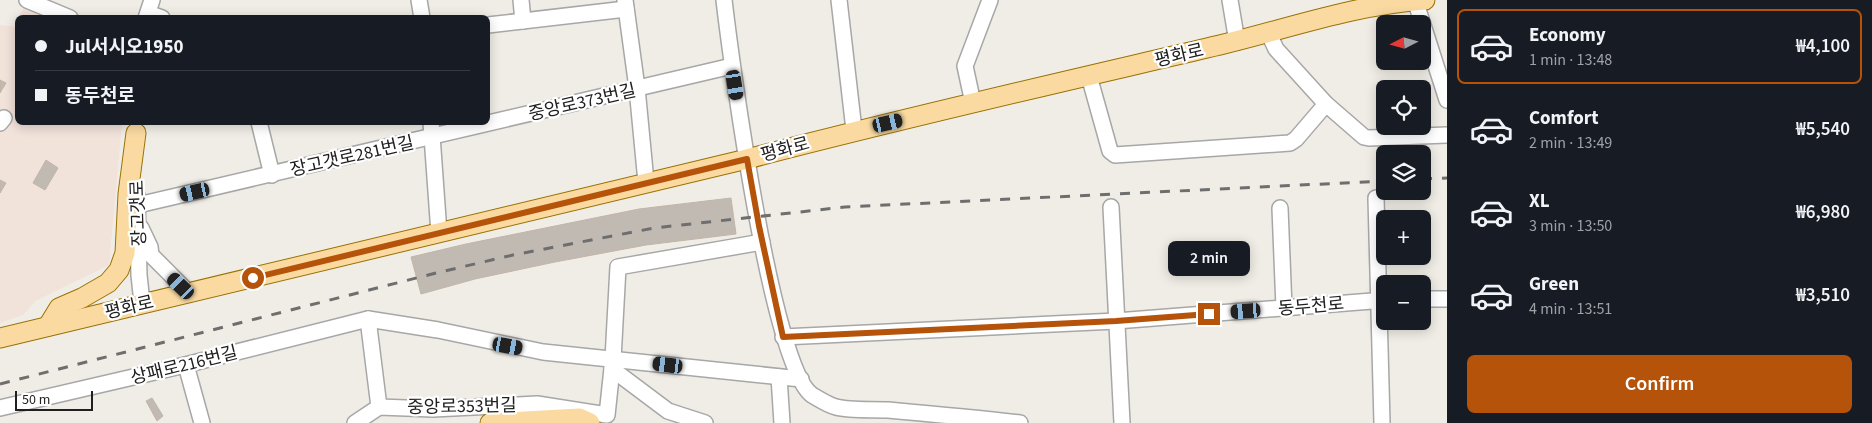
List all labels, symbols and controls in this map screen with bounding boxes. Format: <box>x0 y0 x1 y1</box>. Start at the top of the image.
north arrow <box>1376 15 1431 70</box>
map controls <box>1376 15 1431 330</box>
text: Economy <box>1529 22 1606 49</box>
icon: car <box>1469 24 1514 69</box>
text: ₩4,100 <box>1796 33 1850 60</box>
text: Jul서시오1950 <box>65 34 183 61</box>
street label: 평화로 <box>1152 38 1206 73</box>
text: 1 min · 13:48 <box>1529 49 1612 71</box>
car <box>725 69 744 101</box>
street label: 중앙로373번길 <box>526 78 638 127</box>
button: locate <box>1376 80 1431 135</box>
text: 동두천로 <box>65 83 135 110</box>
text: Comfort <box>1529 105 1599 132</box>
icon: car <box>1469 107 1514 152</box>
car <box>871 112 904 134</box>
text: ₩5,540 <box>1796 116 1850 143</box>
street label: 장고갯로281번길 <box>288 130 416 183</box>
street label: 평화로 <box>758 131 812 168</box>
text: 2 min · 13:49 <box>1529 132 1612 154</box>
button: layers <box>1376 145 1431 200</box>
street label: 장고갯로 <box>125 179 152 247</box>
car <box>178 181 211 203</box>
text: XL <box>1529 188 1550 215</box>
icon: car <box>1469 190 1514 235</box>
text: ₩6,980 <box>1796 199 1850 226</box>
button: + <box>1376 210 1431 265</box>
text: 3 min · 13:50 <box>1529 215 1612 237</box>
callout: 2 min <box>1168 242 1250 276</box>
text: 2 min <box>1190 247 1228 269</box>
route start <box>242 267 264 289</box>
car <box>164 270 197 302</box>
text: Green <box>1529 271 1579 298</box>
icon: car <box>1469 273 1514 318</box>
button: − <box>1376 275 1431 330</box>
text: ₩3,510 <box>1796 282 1850 309</box>
street label: 평화로 <box>102 290 156 325</box>
street label: 동두천로 <box>1277 291 1345 322</box>
text: 4 min · 13:51 <box>1529 298 1612 320</box>
car <box>1230 302 1261 320</box>
route end <box>1198 303 1220 325</box>
car <box>491 336 524 356</box>
street label: 상패로216번길 <box>128 340 240 391</box>
button: Confirm <box>1467 355 1852 413</box>
car <box>652 356 683 374</box>
scale bar <box>15 388 92 411</box>
text: 50 m <box>22 390 50 410</box>
street label: 중앙로353번길 <box>407 393 517 420</box>

